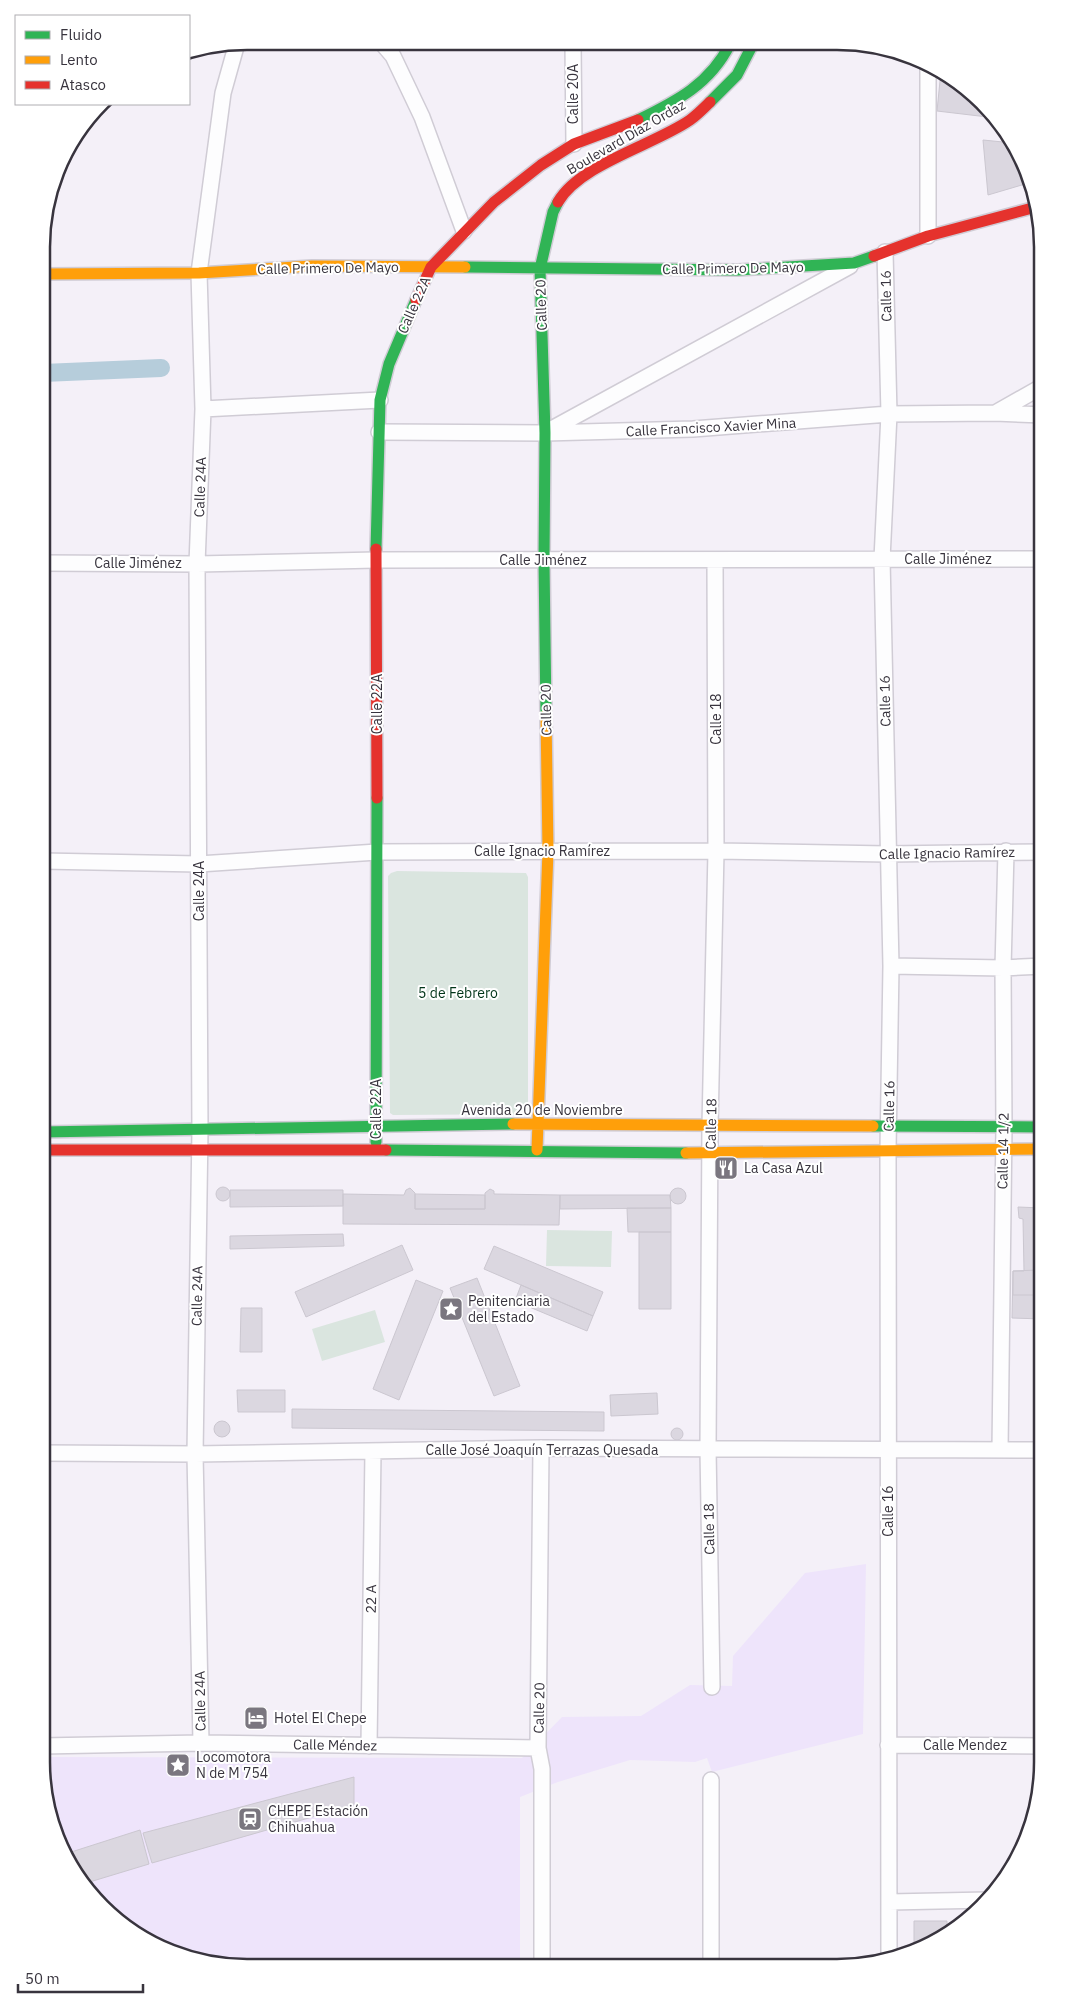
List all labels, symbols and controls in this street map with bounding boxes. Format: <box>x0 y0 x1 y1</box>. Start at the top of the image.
legend <box>15 15 190 105</box>
text: Fluido <box>60 25 102 44</box>
text: Lento <box>60 50 98 69</box>
street label: Calle 20A <box>564 64 582 124</box>
text: Atasco <box>60 75 106 94</box>
street label: Boulevard Díaz Ordaz <box>563 95 689 178</box>
street label: Calle Primero De Mayo <box>257 258 399 278</box>
street label: Calle Primero De Mayo <box>662 258 804 278</box>
street label: Calle 16 <box>877 270 895 322</box>
street label: Calle 22A <box>393 274 435 336</box>
street label: Calle 20 <box>531 279 551 331</box>
street label: Calle Francisco Xavier Mina <box>625 414 797 440</box>
street label: Calle 24A <box>190 456 210 518</box>
street label: Calle Jiménez <box>904 550 992 568</box>
street label: Calle Jiménez <box>499 551 587 569</box>
street label: Calle Jiménez <box>94 554 182 572</box>
street label: Calle 22A <box>368 674 386 734</box>
street label: Calle 16 <box>876 675 894 727</box>
street label: Calle 20 <box>537 684 555 736</box>
street label: Calle 18 <box>707 693 725 745</box>
street label: Calle Ignacio Ramírez <box>474 842 611 860</box>
street label: Calle Ignacio Ramírez <box>879 843 1016 863</box>
street label: Calle 24A <box>190 861 208 921</box>
park label: 5 de Febrero <box>418 984 498 1002</box>
street label: Calle 22A <box>367 1079 385 1139</box>
street label: Calle 16 <box>880 1080 898 1132</box>
street label: Calle 18 <box>702 1098 720 1150</box>
street label: Avenida 20 de Noviembre <box>461 1101 623 1119</box>
street label: Calle 14 1/2 <box>993 1112 1013 1190</box>
restaurant icon: La Casa Azul <box>713 1155 739 1181</box>
place label: La Casa Azul <box>744 1159 823 1177</box>
street label: Calle 24A <box>187 1266 207 1326</box>
place label: Penitenciaria del Estado <box>468 1292 550 1326</box>
place icon: Penitenciaria del Estado <box>438 1296 464 1322</box>
street label: Calle José Joaquín Terrazas Quesada <box>426 1441 659 1459</box>
street label: Calle 16 <box>879 1485 897 1537</box>
street label: Calle 18 <box>700 1503 718 1555</box>
street label: 22 A <box>362 1584 380 1614</box>
street label: Calle 24A <box>190 1671 210 1731</box>
street label: Calle 20 <box>530 1682 548 1734</box>
hotel icon: Hotel El Chepe <box>243 1705 269 1731</box>
place label: Hotel El Chepe <box>274 1709 367 1727</box>
street label: Calle Méndez <box>293 1735 378 1755</box>
street label: Calle Mendez <box>923 1736 1007 1754</box>
place label: Locomotora N de M 754 <box>196 1748 271 1782</box>
place icon: Locomotora N de M 754 <box>165 1752 191 1778</box>
place label: CHEPE Estación Chihuahua <box>268 1802 368 1836</box>
station icon: CHEPE Estación Chihuahua <box>237 1806 263 1832</box>
scale bar <box>18 1962 142 1994</box>
text: 50 m <box>25 1969 60 1988</box>

